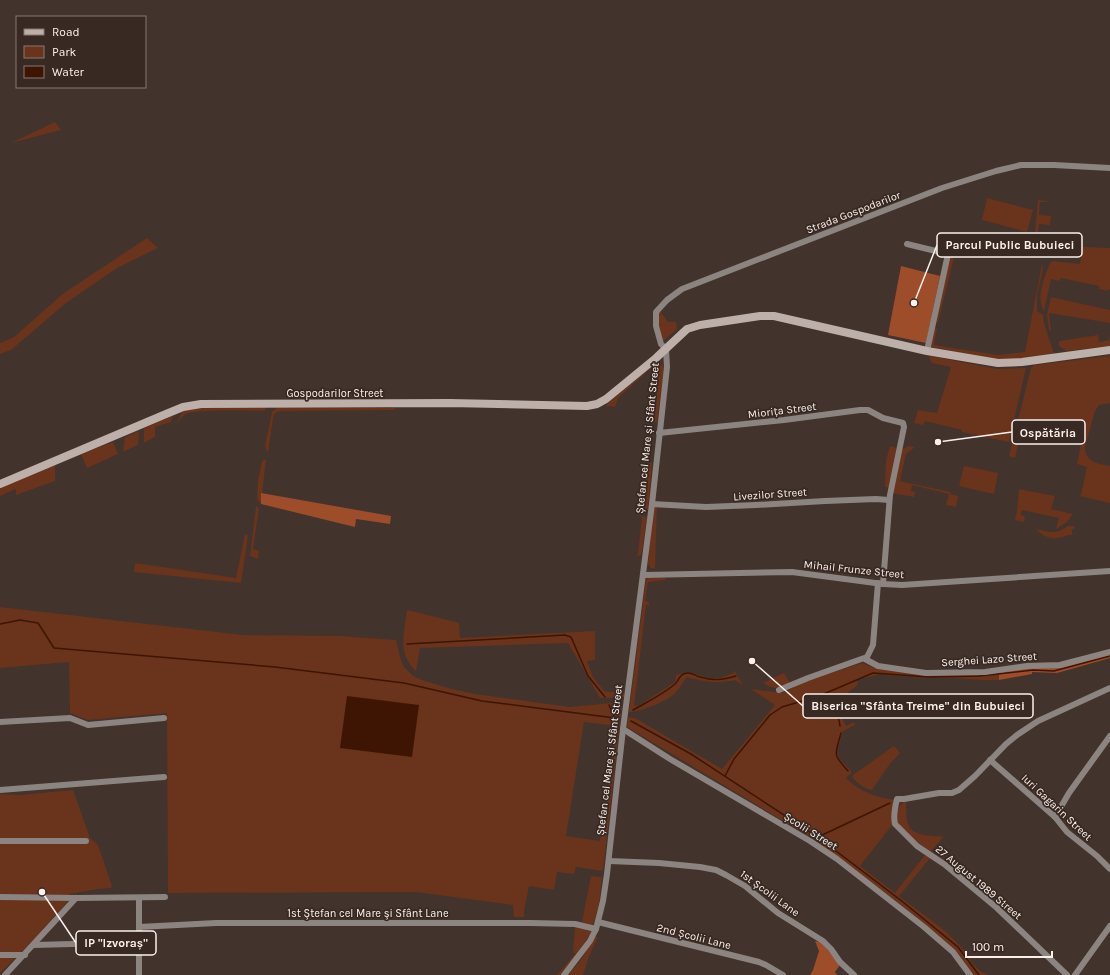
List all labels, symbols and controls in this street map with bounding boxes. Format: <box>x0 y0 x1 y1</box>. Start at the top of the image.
legend <box>16 16 146 88</box>
text: Road <box>52 25 80 39</box>
text: Park <box>52 45 77 59</box>
text: Water <box>52 65 85 79</box>
street label: Strada Gospodarilor <box>804 188 902 236</box>
callout: Parcul Public Bubuieci <box>937 233 1082 257</box>
text: Parcul Public Bubuieci <box>946 238 1074 252</box>
street label: Ștefan cel Mare și Sfânt Street <box>633 362 662 514</box>
street label: Gospodarilor Street <box>286 387 384 400</box>
street label: Miorița Street <box>747 400 817 421</box>
callout: Ospătăria <box>1012 420 1085 444</box>
text: Ospătăria <box>1020 426 1076 440</box>
street label: Livezilor Street <box>733 485 807 504</box>
street label: Mihail Frunze Street <box>803 558 905 581</box>
street label: Serghei Lazo Street <box>941 650 1037 669</box>
street label: Ștefan cel Mare și Sfânt Street <box>594 684 625 836</box>
callout: Biserica "Sfânta Treime" din Bubuieci <box>803 694 1033 718</box>
text: Biserica "Sfânta Treime" din Bubuieci <box>811 699 1025 713</box>
street label: Iuri Gagarin Street <box>1019 771 1095 843</box>
street label: Școlii Street <box>782 810 840 853</box>
street label: 27 August 1989 Street <box>933 843 1024 922</box>
street label: 1st Școlii Lane <box>737 867 802 920</box>
street label: 1st Ştefan cel Mare şi Sfânt Lane <box>287 907 449 920</box>
street label: 2nd Școlii Lane <box>655 921 733 952</box>
callout: IP "Izvoraș" <box>76 931 156 955</box>
scale bar <box>966 933 1052 959</box>
text: IP "Izvoraș" <box>84 936 148 950</box>
text: 100 m <box>972 940 1004 954</box>

